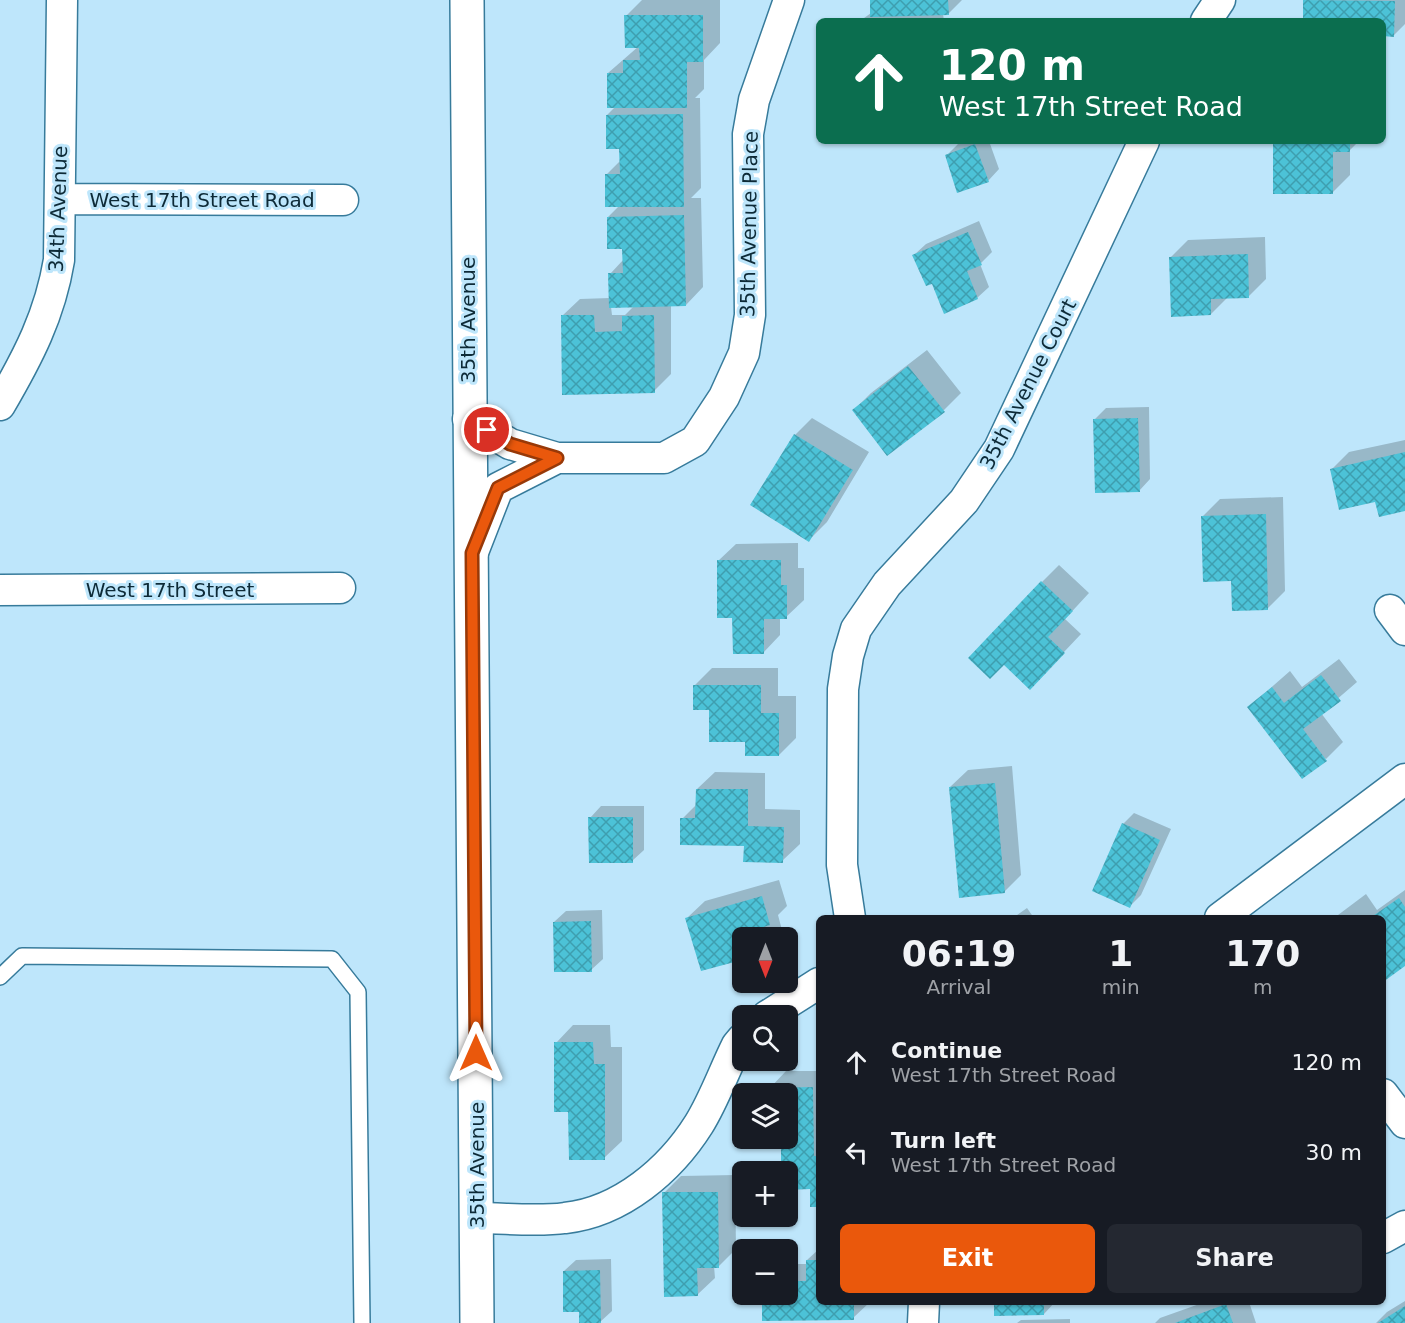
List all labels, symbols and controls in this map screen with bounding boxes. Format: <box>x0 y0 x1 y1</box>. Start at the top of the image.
text: 120 m <box>939 41 1085 90</box>
icon: ahead <box>840 42 918 120</box>
text: West 17th Street Road <box>939 91 1243 122</box>
street label: 35th Avenue Place <box>735 131 763 317</box>
street label: 34th Avenue <box>44 145 72 273</box>
street label: West 17th Street Road <box>89 188 315 212</box>
street label: 35th Avenue <box>456 257 480 383</box>
street label: 35th Avenue Court <box>975 295 1081 473</box>
pin <box>461 404 512 455</box>
icon: arrive <box>470 413 503 446</box>
street label: West 17th Street <box>86 578 254 602</box>
north arrow <box>732 927 798 993</box>
map controls <box>732 927 798 1305</box>
text: 06:19 <box>902 933 1016 974</box>
text: 1 <box>1108 933 1133 974</box>
text: 170 <box>1225 933 1300 974</box>
text: Arrival <box>926 975 991 999</box>
text: min <box>1102 975 1140 999</box>
text: m <box>1253 975 1273 999</box>
button: search <box>732 1005 798 1071</box>
position arrow <box>444 1021 508 1085</box>
text: Continue <box>891 1038 1002 1063</box>
icon: ahead <box>840 1046 873 1079</box>
text: 120 m <box>1292 1050 1362 1075</box>
text: West 17th Street Road <box>891 1063 1116 1087</box>
button: layers <box>732 1083 798 1149</box>
street label: 35th Avenue <box>465 1102 489 1228</box>
text: Turn left <box>891 1128 996 1153</box>
icon: left <box>840 1136 873 1169</box>
text: 30 m <box>1306 1140 1362 1165</box>
text: West 17th Street Road <box>891 1153 1116 1177</box>
button: + <box>732 1161 798 1227</box>
button: Exit <box>840 1224 1095 1293</box>
button: Share <box>1107 1224 1362 1293</box>
button: − <box>732 1239 798 1305</box>

